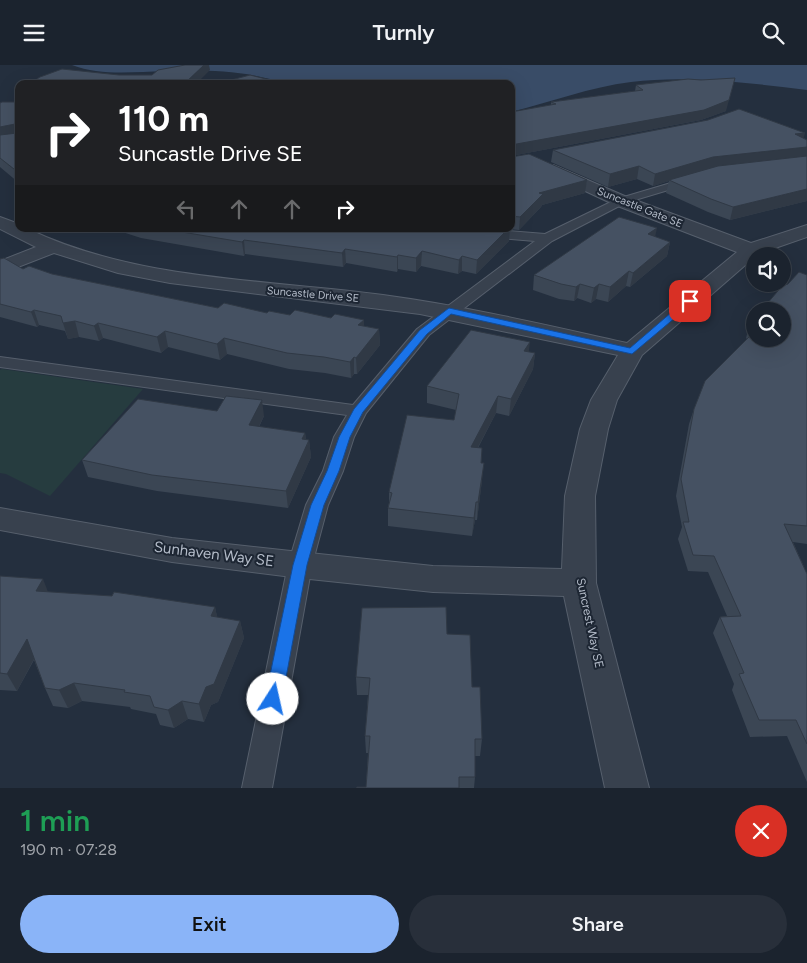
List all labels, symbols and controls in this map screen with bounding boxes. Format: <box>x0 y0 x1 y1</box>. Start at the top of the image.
icon: menu <box>20 19 48 47</box>
text: Turnly <box>373 19 434 46</box>
icon: search <box>759 19 787 47</box>
text: 110 m <box>118 98 209 140</box>
icon: right <box>35 100 100 165</box>
text: Suncastle Drive SE <box>118 140 303 167</box>
street label: Suncastle Gate SE <box>595 184 684 231</box>
icon: left <box>172 195 200 223</box>
icon: ahead <box>225 195 253 223</box>
icon: ahead <box>278 195 306 223</box>
icon: right <box>331 195 359 223</box>
map controls <box>746 247 791 347</box>
button: sound <box>746 247 791 292</box>
pin <box>669 280 711 322</box>
street label: Suncastle Drive SE <box>266 284 360 305</box>
icon: arrive <box>676 287 704 315</box>
button: search <box>746 302 791 347</box>
street label: Sunhaven Way SE <box>153 538 275 570</box>
street label: Suncrest Way SE <box>574 577 606 669</box>
position arrow <box>246 672 298 724</box>
text: 1 min <box>20 802 90 839</box>
button: close <box>735 805 787 857</box>
text: 190 m · 07:28 <box>20 840 117 859</box>
button: Exit <box>20 895 399 953</box>
button: Share <box>409 895 787 953</box>

